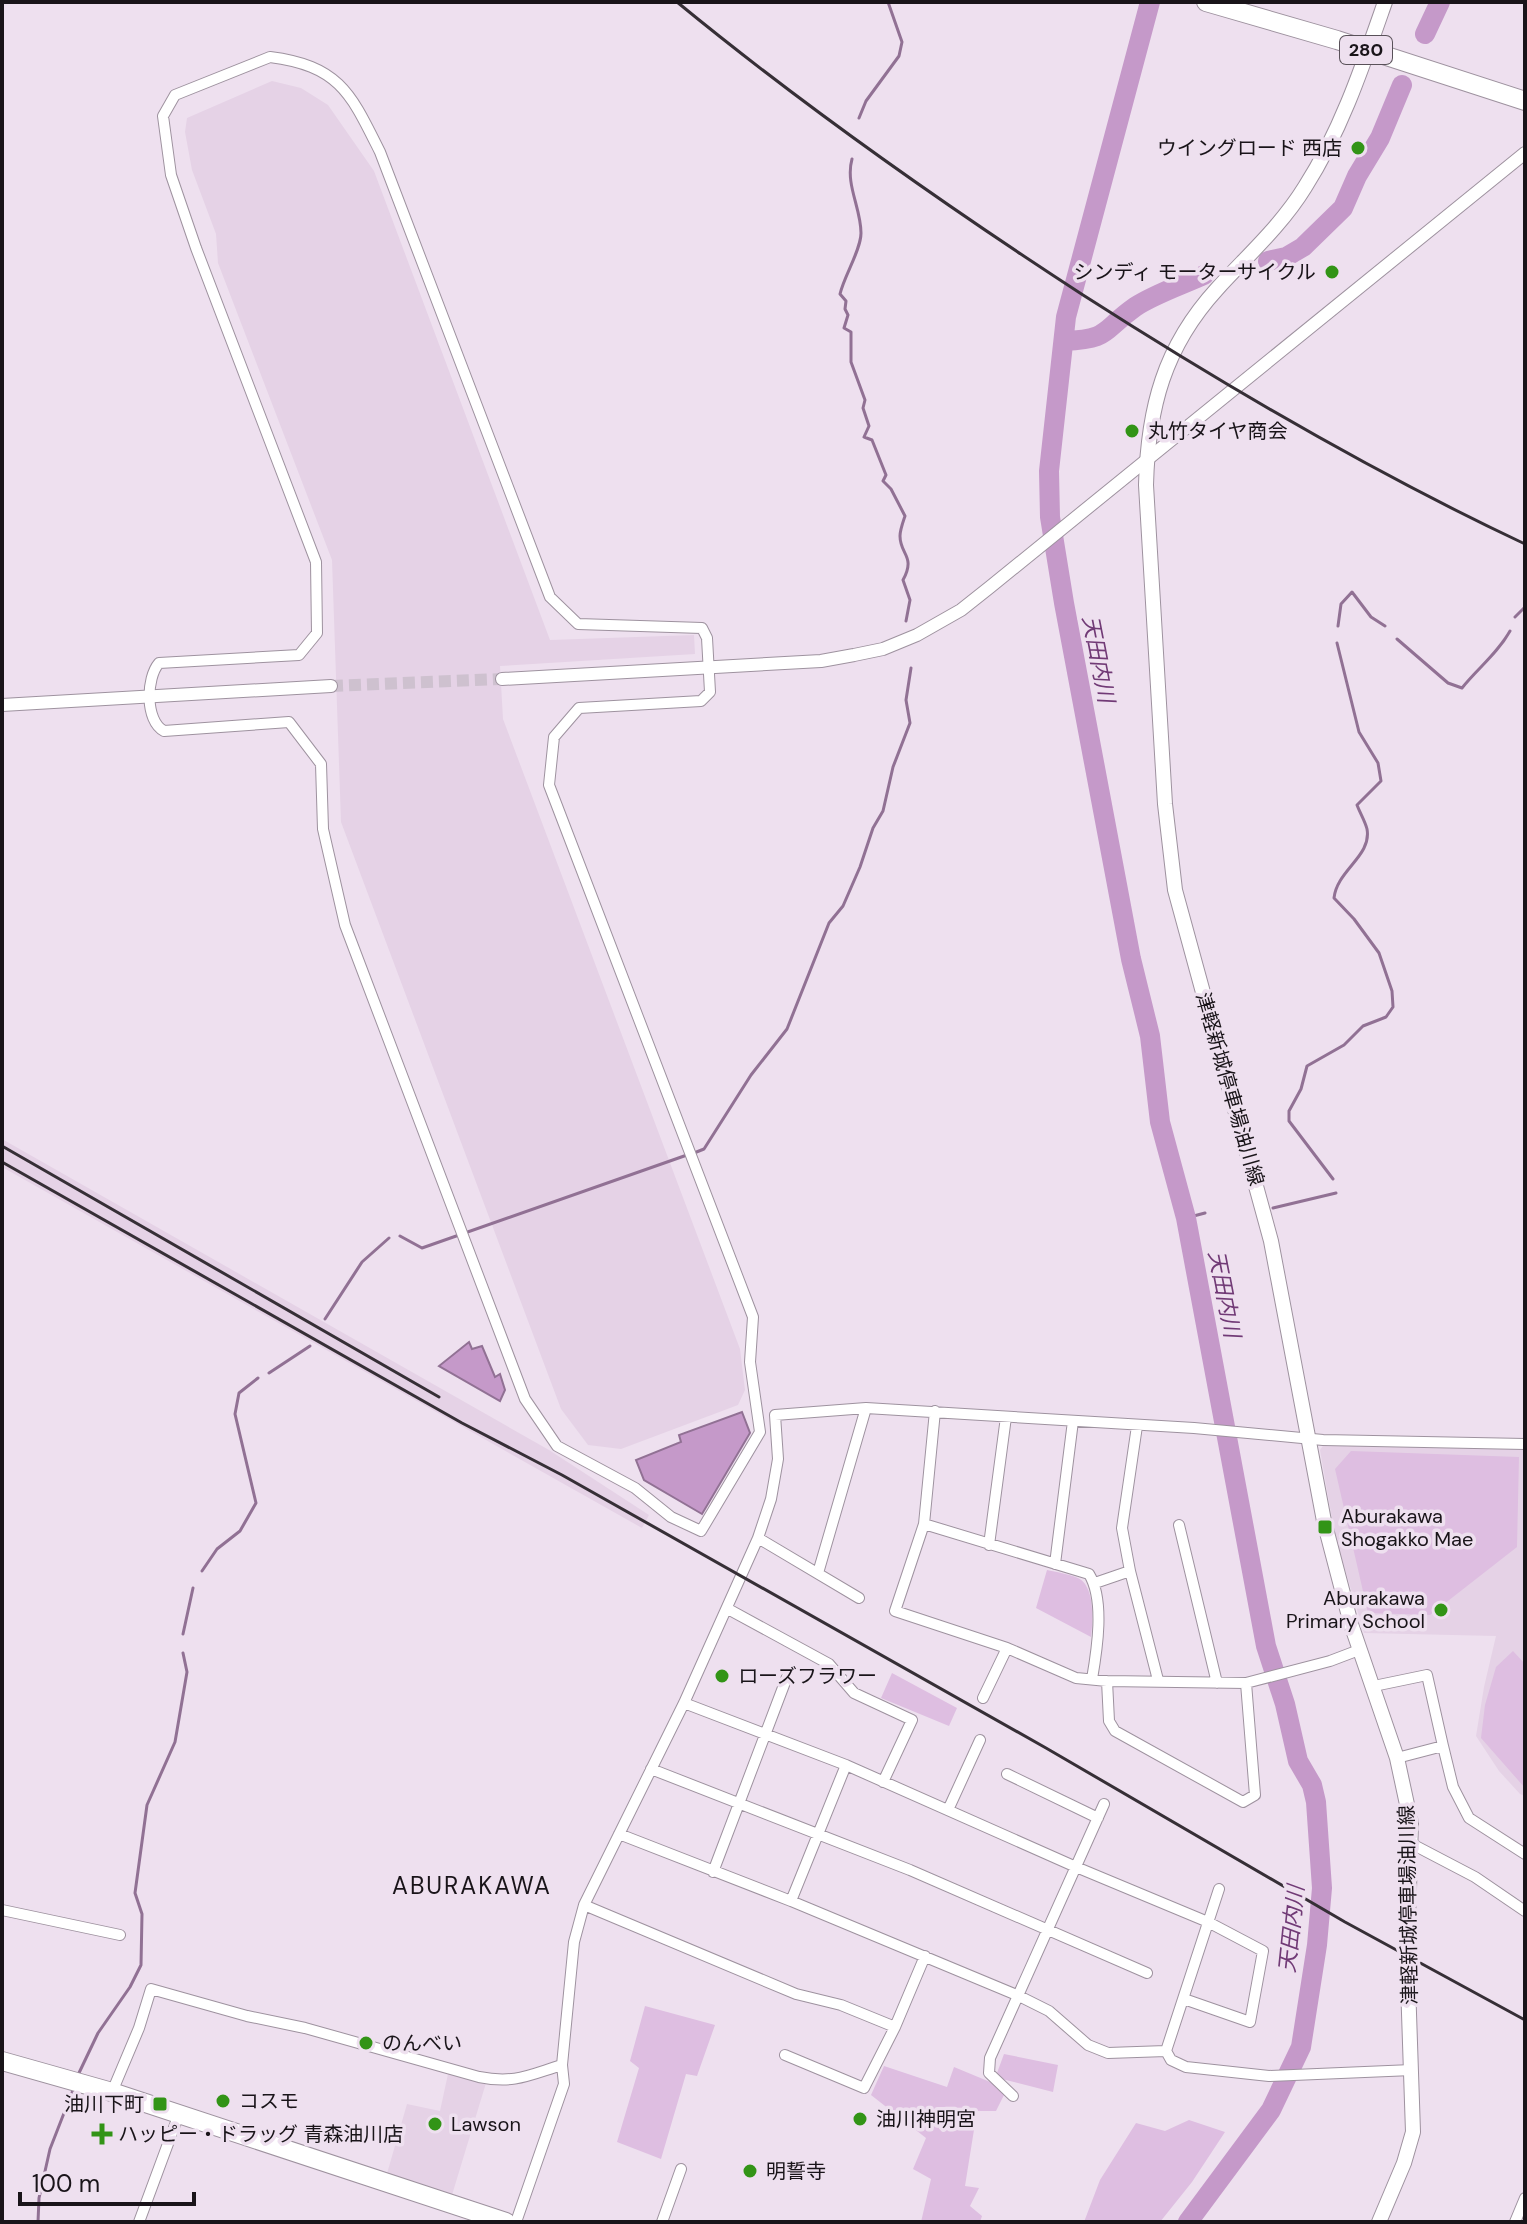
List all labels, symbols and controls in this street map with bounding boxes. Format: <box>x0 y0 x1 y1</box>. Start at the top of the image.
road number: 280 <box>1340 36 1392 64</box>
place label: ウイングロード 西店 <box>1157 135 1342 161</box>
marker: ウイングロード 西店 <box>1349 139 1367 157</box>
place label: シンディ モーターサイクル <box>1073 259 1316 285</box>
marker: シンディ モーターサイクル <box>1323 263 1341 281</box>
place label: 丸竹タイヤ商会 <box>1148 418 1287 444</box>
marker: 丸竹タイヤ商会 <box>1123 422 1141 440</box>
water label: 天田内川 <box>1076 613 1122 707</box>
street label: 津軽新城停車場油川線 <box>1190 989 1270 1189</box>
water label: 天田内川 <box>1202 1248 1248 1342</box>
place label: Aburakawa Shogakko Mae <box>1341 1503 1473 1552</box>
marker: Aburakawa Shogakko Mae <box>1316 1518 1334 1536</box>
place label: Aburakawa Primary School <box>1286 1585 1425 1634</box>
marker: Aburakawa Primary School <box>1432 1601 1450 1619</box>
place label: ローズフラワー <box>738 1663 877 1689</box>
marker: ローズフラワー <box>713 1667 731 1685</box>
street label: 津軽新城停車場油川線 <box>1393 1805 1423 2005</box>
district label: ABURAKAWA <box>392 1870 552 1901</box>
water label: 天田内川 <box>1272 1882 1311 1974</box>
place label: のんべい <box>382 2030 462 2056</box>
marker: のんべい <box>357 2034 375 2052</box>
place label: コスモ <box>239 2088 299 2114</box>
place label: 油川下町 <box>64 2091 144 2117</box>
marker: コスモ <box>214 2092 232 2110</box>
marker: 油川下町 <box>151 2095 169 2113</box>
place label: 油川神明宮 <box>876 2106 976 2132</box>
marker: 油川神明宮 <box>851 2110 869 2128</box>
place label: Lawson <box>451 2111 521 2137</box>
marker: Lawson <box>426 2115 444 2133</box>
place label: ハッピー・ドラッグ 青森油川店 <box>118 2121 403 2147</box>
marker: ハッピー・ドラッグ 青森油川店 <box>93 2125 111 2143</box>
scale bar <box>20 2156 194 2206</box>
place label: 明誓寺 <box>766 2158 826 2184</box>
marker: 明誓寺 <box>741 2162 759 2180</box>
text: 100 m <box>32 2168 100 2199</box>

